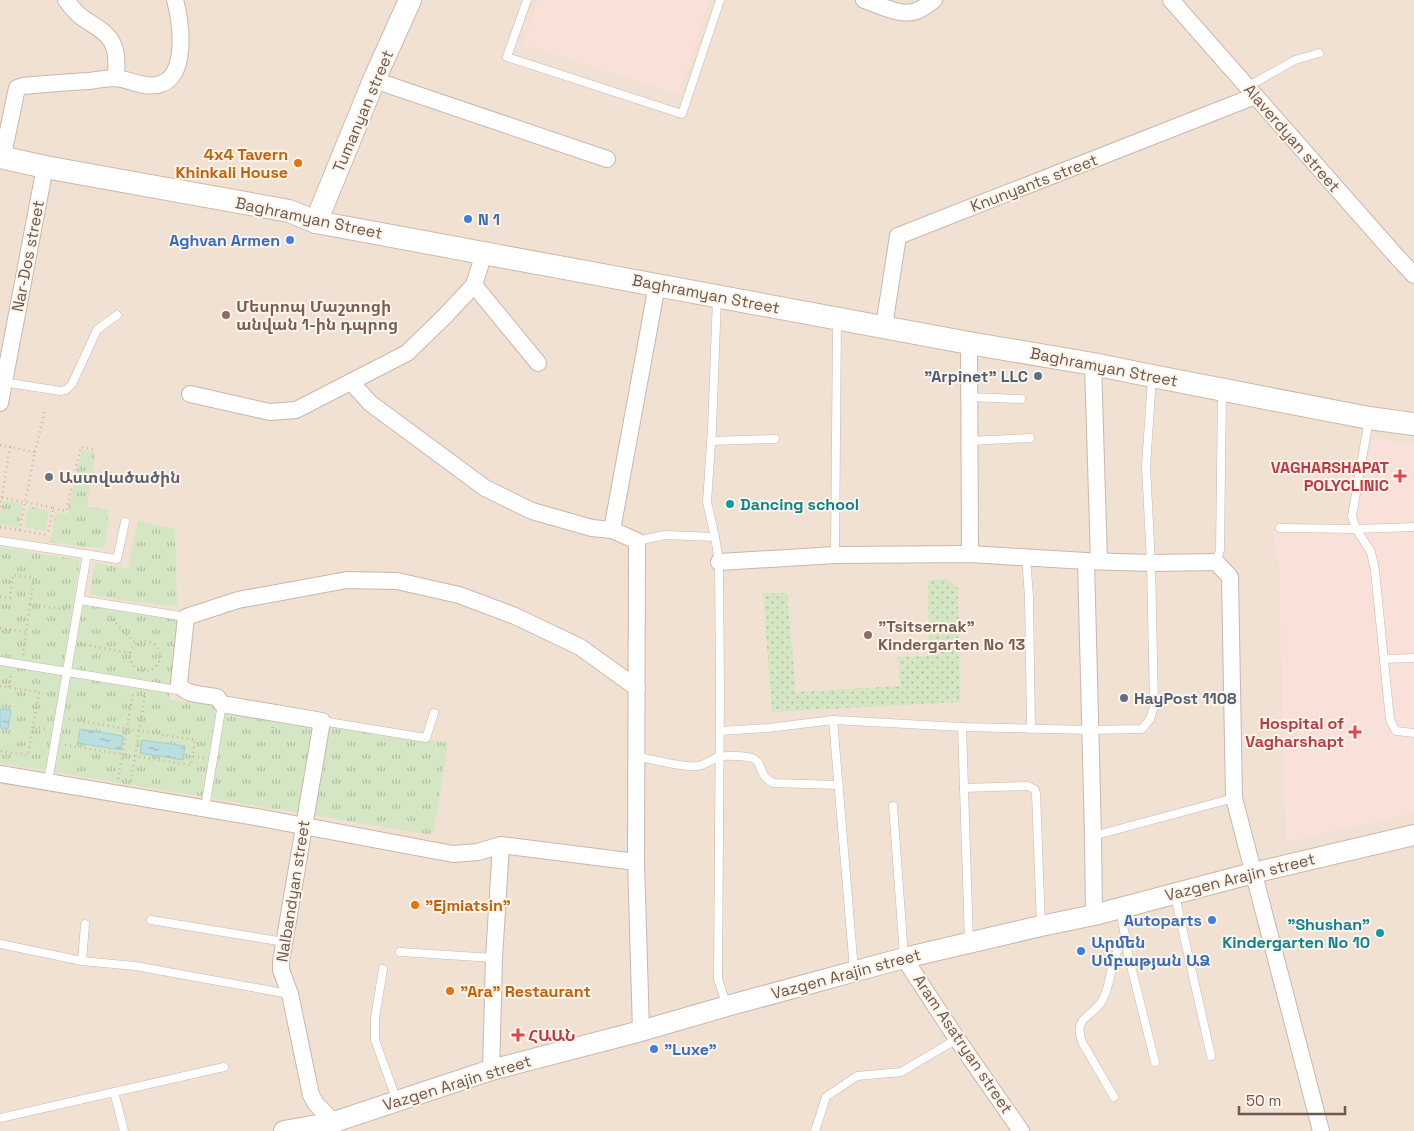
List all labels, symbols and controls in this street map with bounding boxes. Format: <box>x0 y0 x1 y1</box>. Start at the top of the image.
street label: Tumanyan street <box>328 47 398 175</box>
street label: Alaverdyan street <box>1239 79 1345 197</box>
place label: 4x4 Tavern Khinkali House <box>176 144 288 183</box>
street label: Knunyants street <box>967 149 1101 217</box>
marker: 4x4 Tavern Khinkali House <box>292 157 304 169</box>
street label: Baghramyan Street <box>233 192 385 244</box>
street label: Nar-Dos street <box>7 198 49 314</box>
place label: N 1 <box>478 209 500 230</box>
marker: N 1 <box>462 213 474 225</box>
place label: Aghvan Armen <box>169 230 280 251</box>
marker: Aghvan Armen <box>284 234 296 246</box>
street label: Baghramyan Street <box>630 269 782 319</box>
place label: Մեսրոպ Մաշտոցի անվան 1-ին դպրոց <box>236 296 398 335</box>
marker: Մեսրոպ Մաշտոցի անվան 1-ին դպրոց <box>220 309 232 321</box>
street label: Baghramyan Street <box>1028 342 1180 392</box>
place label: "Arpinet" LLC <box>924 366 1028 387</box>
marker: "Arpinet" LLC <box>1032 370 1044 382</box>
place label: VAGHARSHAPAT POLYCLINIC <box>1271 457 1390 496</box>
place label: Աստվածածին <box>59 467 180 488</box>
marker: VAGHARSHAPAT POLYCLINIC <box>1393 469 1407 483</box>
marker: Աստվածածին <box>43 471 55 483</box>
place label: Dancing school <box>740 494 859 515</box>
marker: Dancing school <box>724 498 736 510</box>
place label: "Tsitsernak" Kindergarten No 13 <box>878 616 1025 655</box>
marker: "Tsitsernak" Kindergarten No 13 <box>862 629 874 641</box>
place label: HayPost 1108 <box>1134 688 1237 709</box>
marker: HayPost 1108 <box>1118 692 1130 704</box>
place label: Hospital of Vagharshapt <box>1245 713 1344 752</box>
marker: Hospital of Vagharshapt <box>1348 725 1362 739</box>
street label: Nalbandyan street <box>271 818 315 964</box>
street label: Vazgen Arajin street <box>1163 848 1317 906</box>
place label: "Ejmiatsin" <box>425 895 511 916</box>
marker: "Ejmiatsin" <box>409 899 421 911</box>
place label: Autoparts <box>1124 910 1202 931</box>
marker: Autoparts <box>1206 914 1218 926</box>
place label: "Shushan" Kindergarten No 10 <box>1222 914 1370 953</box>
marker: "Shushan" Kindergarten No 10 <box>1374 927 1386 939</box>
place label: Արմեն Սմբաթյան ԱՁ <box>1091 932 1210 971</box>
street label: Vazgen Arajin street <box>769 944 923 1004</box>
marker: Արմեն Սմբաթյան ԱՁ <box>1075 945 1087 957</box>
street label: Aram Asatryan street <box>909 970 1017 1118</box>
place label: "Ara" Restaurant <box>460 981 591 1002</box>
marker: "Ara" Restaurant <box>444 985 456 997</box>
place label: ՀԱԱՆ <box>528 1025 576 1046</box>
marker: ՀԱԱՆ <box>512 1029 524 1041</box>
place label: "Luxe" <box>664 1039 717 1060</box>
marker: "Luxe" <box>648 1043 660 1055</box>
street label: Vazgen Arajin street <box>380 1050 534 1116</box>
scale bar <box>1239 1084 1345 1116</box>
text: 50 m <box>1246 1091 1281 1110</box>

